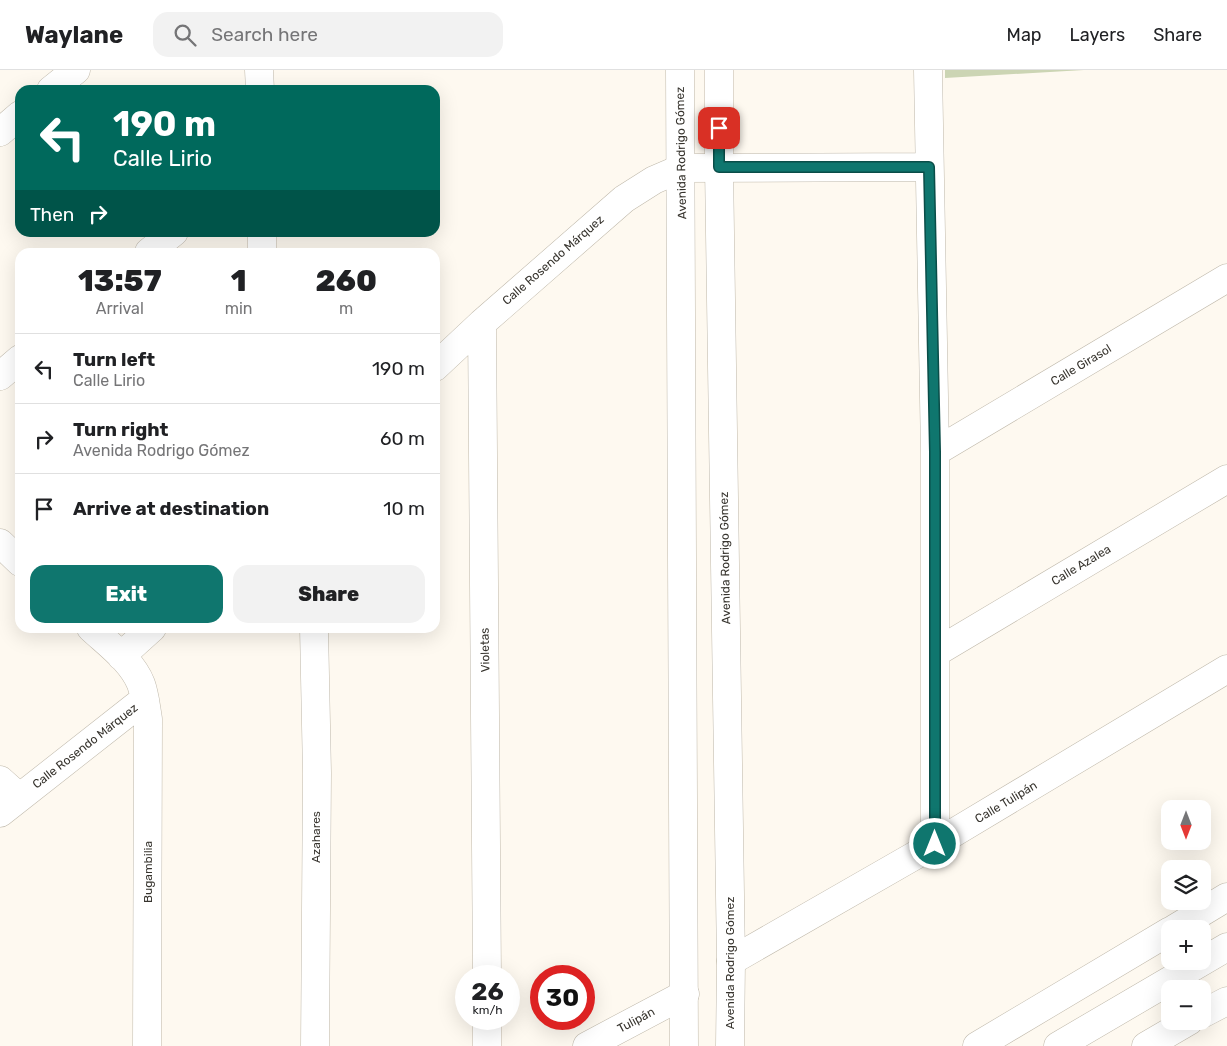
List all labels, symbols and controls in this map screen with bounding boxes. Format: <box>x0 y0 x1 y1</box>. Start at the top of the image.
search box <box>153 12 503 57</box>
text: Waylane <box>25 21 123 49</box>
icon: search <box>171 21 199 49</box>
text: Search here <box>211 23 318 46</box>
text: Map <box>1007 24 1042 46</box>
text: Layers <box>1070 24 1125 46</box>
text: Share <box>1153 24 1202 46</box>
street label: Avenida Rodrigo Gómez <box>673 87 689 219</box>
text: 190 m <box>113 103 216 145</box>
icon: left <box>30 105 95 170</box>
pin <box>698 107 740 149</box>
icon: arrive <box>705 114 733 142</box>
text: Calle Lirio <box>113 145 212 172</box>
icon: right <box>84 200 112 228</box>
text: Then <box>30 203 74 226</box>
street label: Calle Rosendo Márquez <box>499 212 607 308</box>
text: 13:57 <box>78 263 162 299</box>
text: 1 <box>231 263 246 299</box>
text: 260 <box>316 263 377 299</box>
text: Arrival <box>96 299 144 318</box>
text: min <box>225 299 252 318</box>
text: m <box>339 299 353 318</box>
street label: Calle Girasol <box>1048 341 1114 389</box>
text: Turn left <box>73 348 155 371</box>
icon: left <box>30 355 58 383</box>
text: 190 m <box>372 357 425 380</box>
text: Calle Lirio <box>73 371 145 390</box>
text: Turn right <box>73 418 168 441</box>
icon: right <box>30 425 58 453</box>
text: 60 m <box>380 427 425 450</box>
text: Avenida Rodrigo Gómez <box>73 441 250 460</box>
street label: Avenida Rodrigo Gómez <box>717 492 733 624</box>
icon: arrive <box>30 495 58 523</box>
text: Arrive at destination <box>73 497 269 520</box>
text: 10 m <box>383 497 425 520</box>
street label: Calle Azalea <box>1049 542 1113 588</box>
button: Exit <box>30 565 223 623</box>
button: Share <box>233 565 425 623</box>
street label: Violetas <box>478 628 492 672</box>
street label: Calle Rosendo Márquez <box>30 701 140 791</box>
street label: Calle Tulipán <box>972 778 1040 826</box>
north arrow <box>1161 800 1211 850</box>
map controls <box>1161 800 1211 1030</box>
street label: Azahares <box>309 811 323 863</box>
position arrow <box>908 817 960 869</box>
street label: Bugambilia <box>141 841 155 903</box>
button: layers <box>1161 860 1211 910</box>
street label: Avenida Rodrigo Gómez <box>723 897 737 1029</box>
button: + <box>1161 920 1211 970</box>
speed limit sign: 30 <box>530 965 595 1030</box>
text: 26 <box>471 977 504 1006</box>
button: − <box>1161 980 1211 1030</box>
text: km/h <box>473 1003 502 1017</box>
street label: Tulipán <box>615 1004 657 1036</box>

